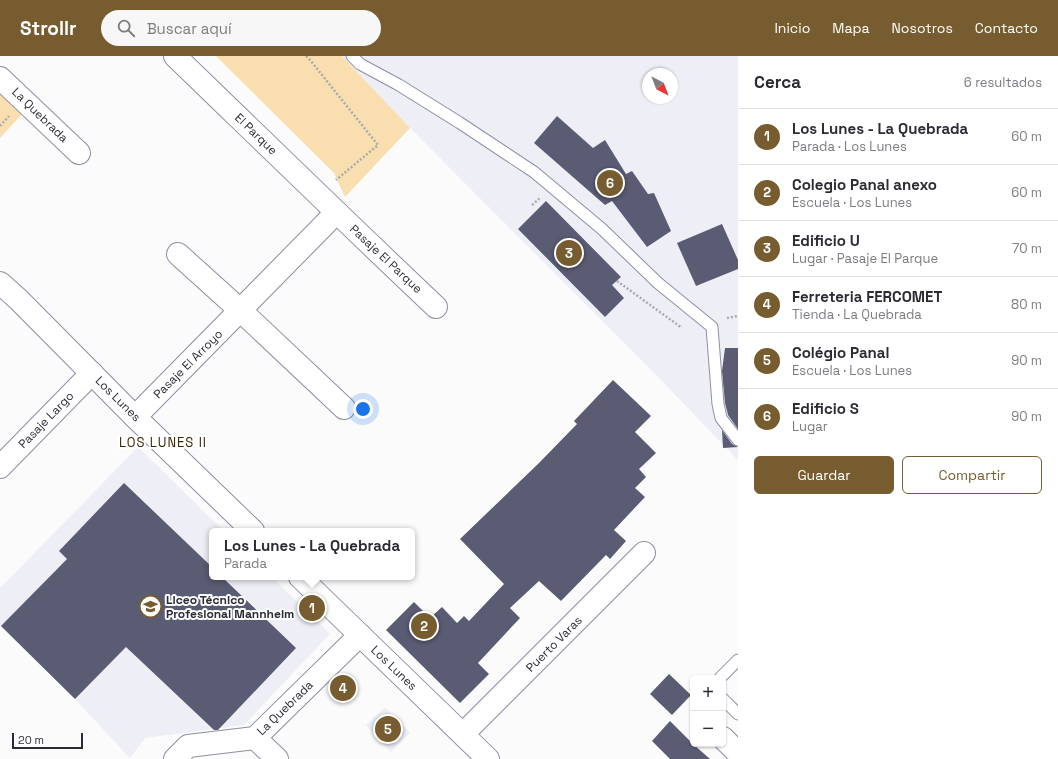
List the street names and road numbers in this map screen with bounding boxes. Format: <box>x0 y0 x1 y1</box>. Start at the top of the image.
street label: La Quebrada <box>8 84 72 146</box>
street label: El Parque <box>231 110 281 158</box>
street label: Pasaje El Parque <box>346 221 426 297</box>
street label: Pasaje El Arroyo <box>150 326 226 402</box>
street label: Los Lunes <box>92 373 144 425</box>
street label: Pasaje Largo <box>15 388 77 452</box>
street label: Puerto Varas <box>522 612 586 676</box>
street label: Los Lunes <box>368 642 420 694</box>
street label: La Quebrada <box>253 677 317 739</box>

